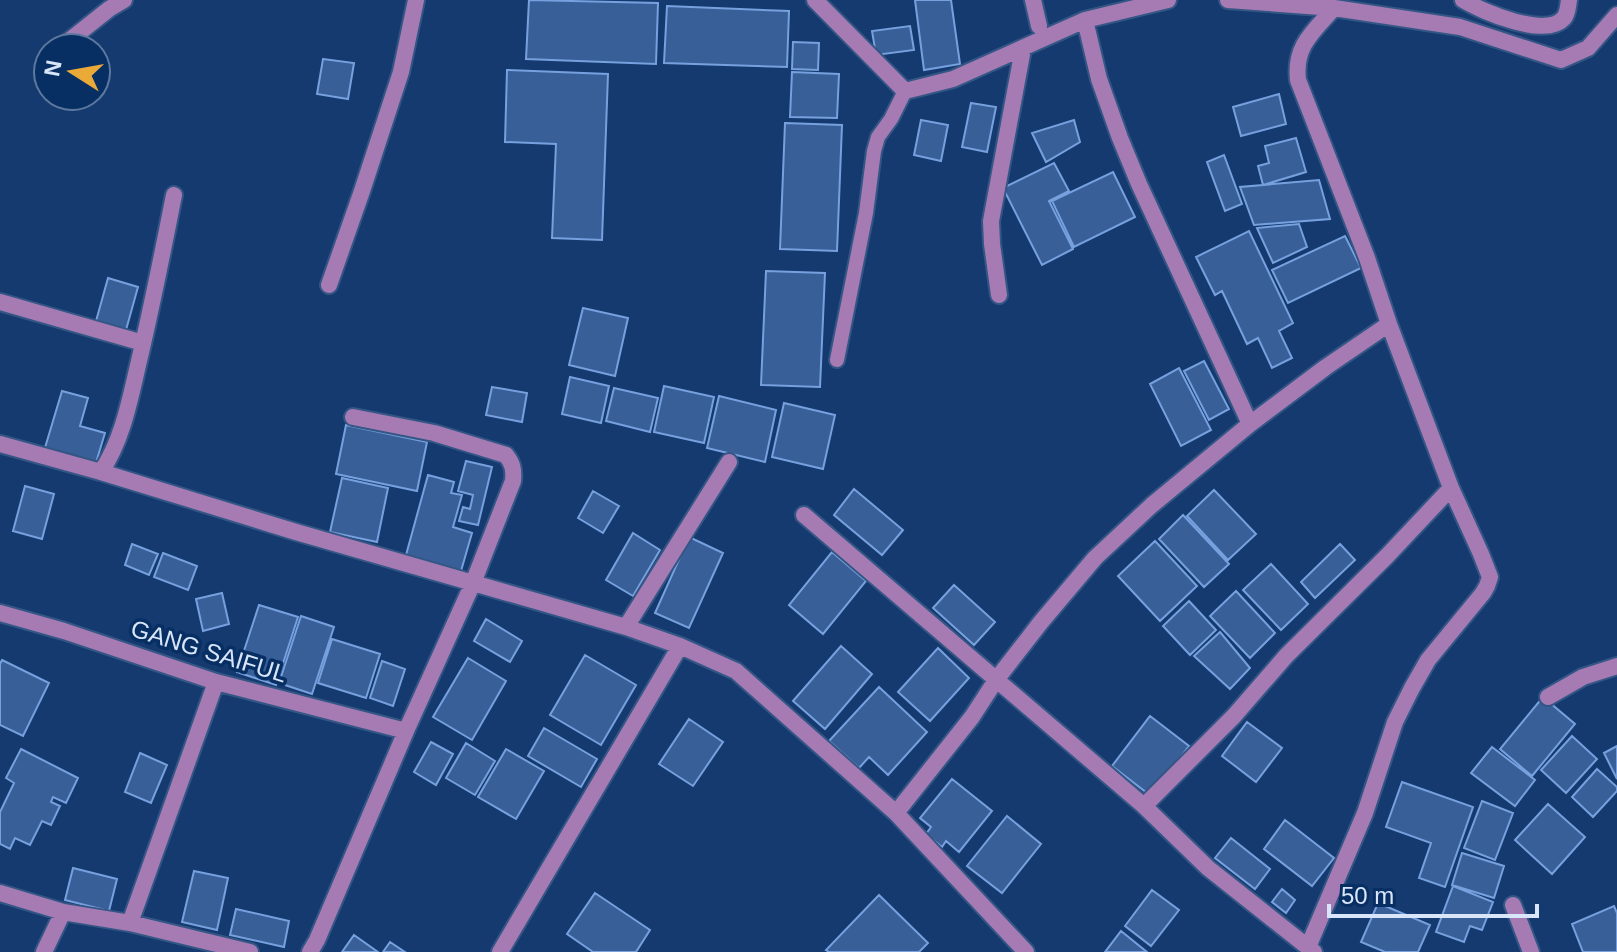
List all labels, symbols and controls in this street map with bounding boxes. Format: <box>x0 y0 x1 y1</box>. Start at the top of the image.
north arrow <box>32 32 112 112</box>
text: N <box>39 58 67 78</box>
street label: GANG SAIFUL <box>128 614 290 688</box>
scale bar <box>1329 868 1537 918</box>
text: 50 m <box>1341 882 1394 909</box>

